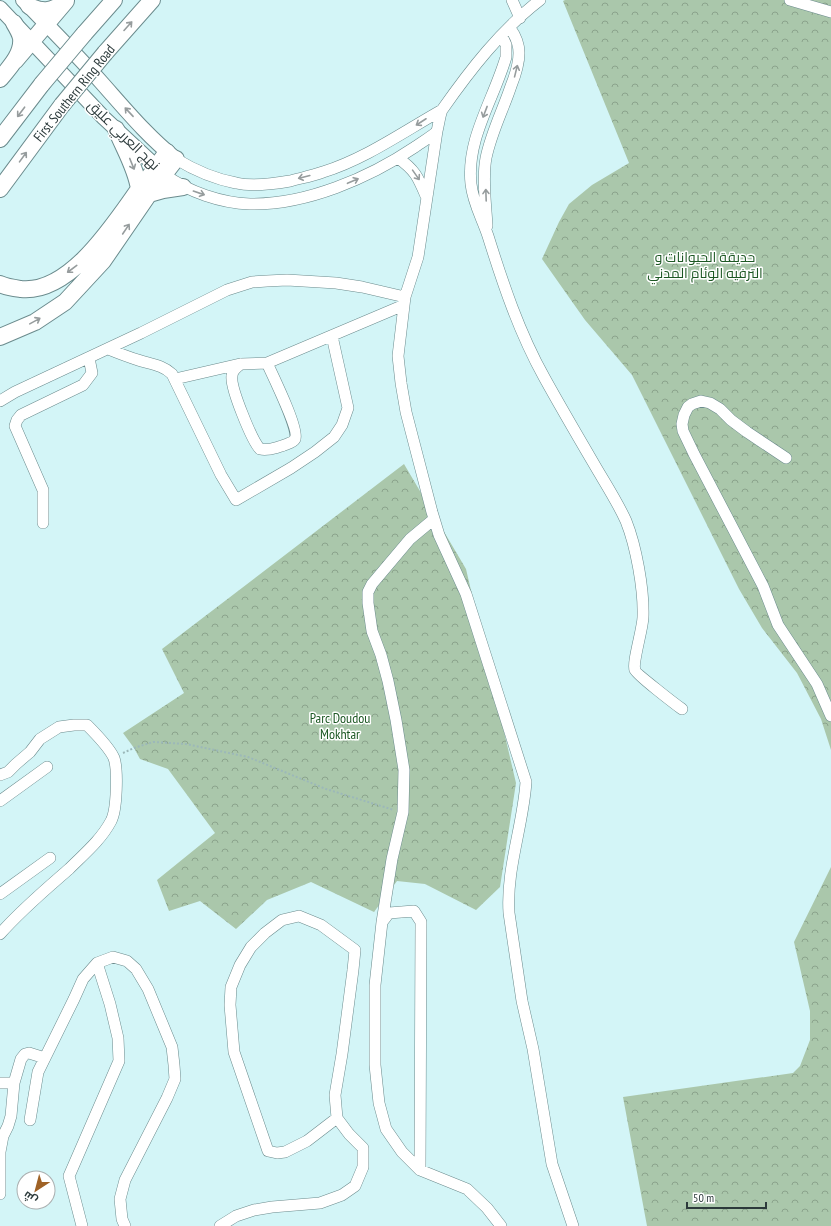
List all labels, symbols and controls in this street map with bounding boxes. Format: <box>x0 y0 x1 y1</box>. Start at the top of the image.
one-way arrow <box>124 21 133 32</box>
street label: First Southern Ring Road <box>29 41 119 145</box>
one-way arrow <box>512 64 520 77</box>
street label: نهج العربي عليق <box>82 96 164 176</box>
one-way arrow <box>481 105 489 117</box>
one-way arrow <box>17 106 25 117</box>
one-way arrow <box>124 107 133 118</box>
one-way arrow <box>415 119 427 127</box>
one-way arrow <box>19 152 27 163</box>
one-way arrow <box>129 158 136 170</box>
one-way arrow <box>412 169 420 180</box>
one-way arrow <box>298 174 311 182</box>
one-way arrow <box>346 176 358 184</box>
one-way arrow <box>482 189 489 202</box>
one-way arrow <box>193 190 206 197</box>
one-way arrow <box>121 224 130 235</box>
park label: حديقة الحيوانات و الترفيه الوئام المدني <box>647 248 763 285</box>
one-way arrow <box>67 264 78 273</box>
one-way arrow <box>29 317 41 325</box>
park label: Parc Doudou Mokhtar <box>310 709 370 743</box>
north arrow <box>16 1170 56 1210</box>
scale bar <box>687 1184 766 1210</box>
text: ش <box>20 1188 40 1208</box>
text: 50 m <box>693 1190 714 1205</box>

